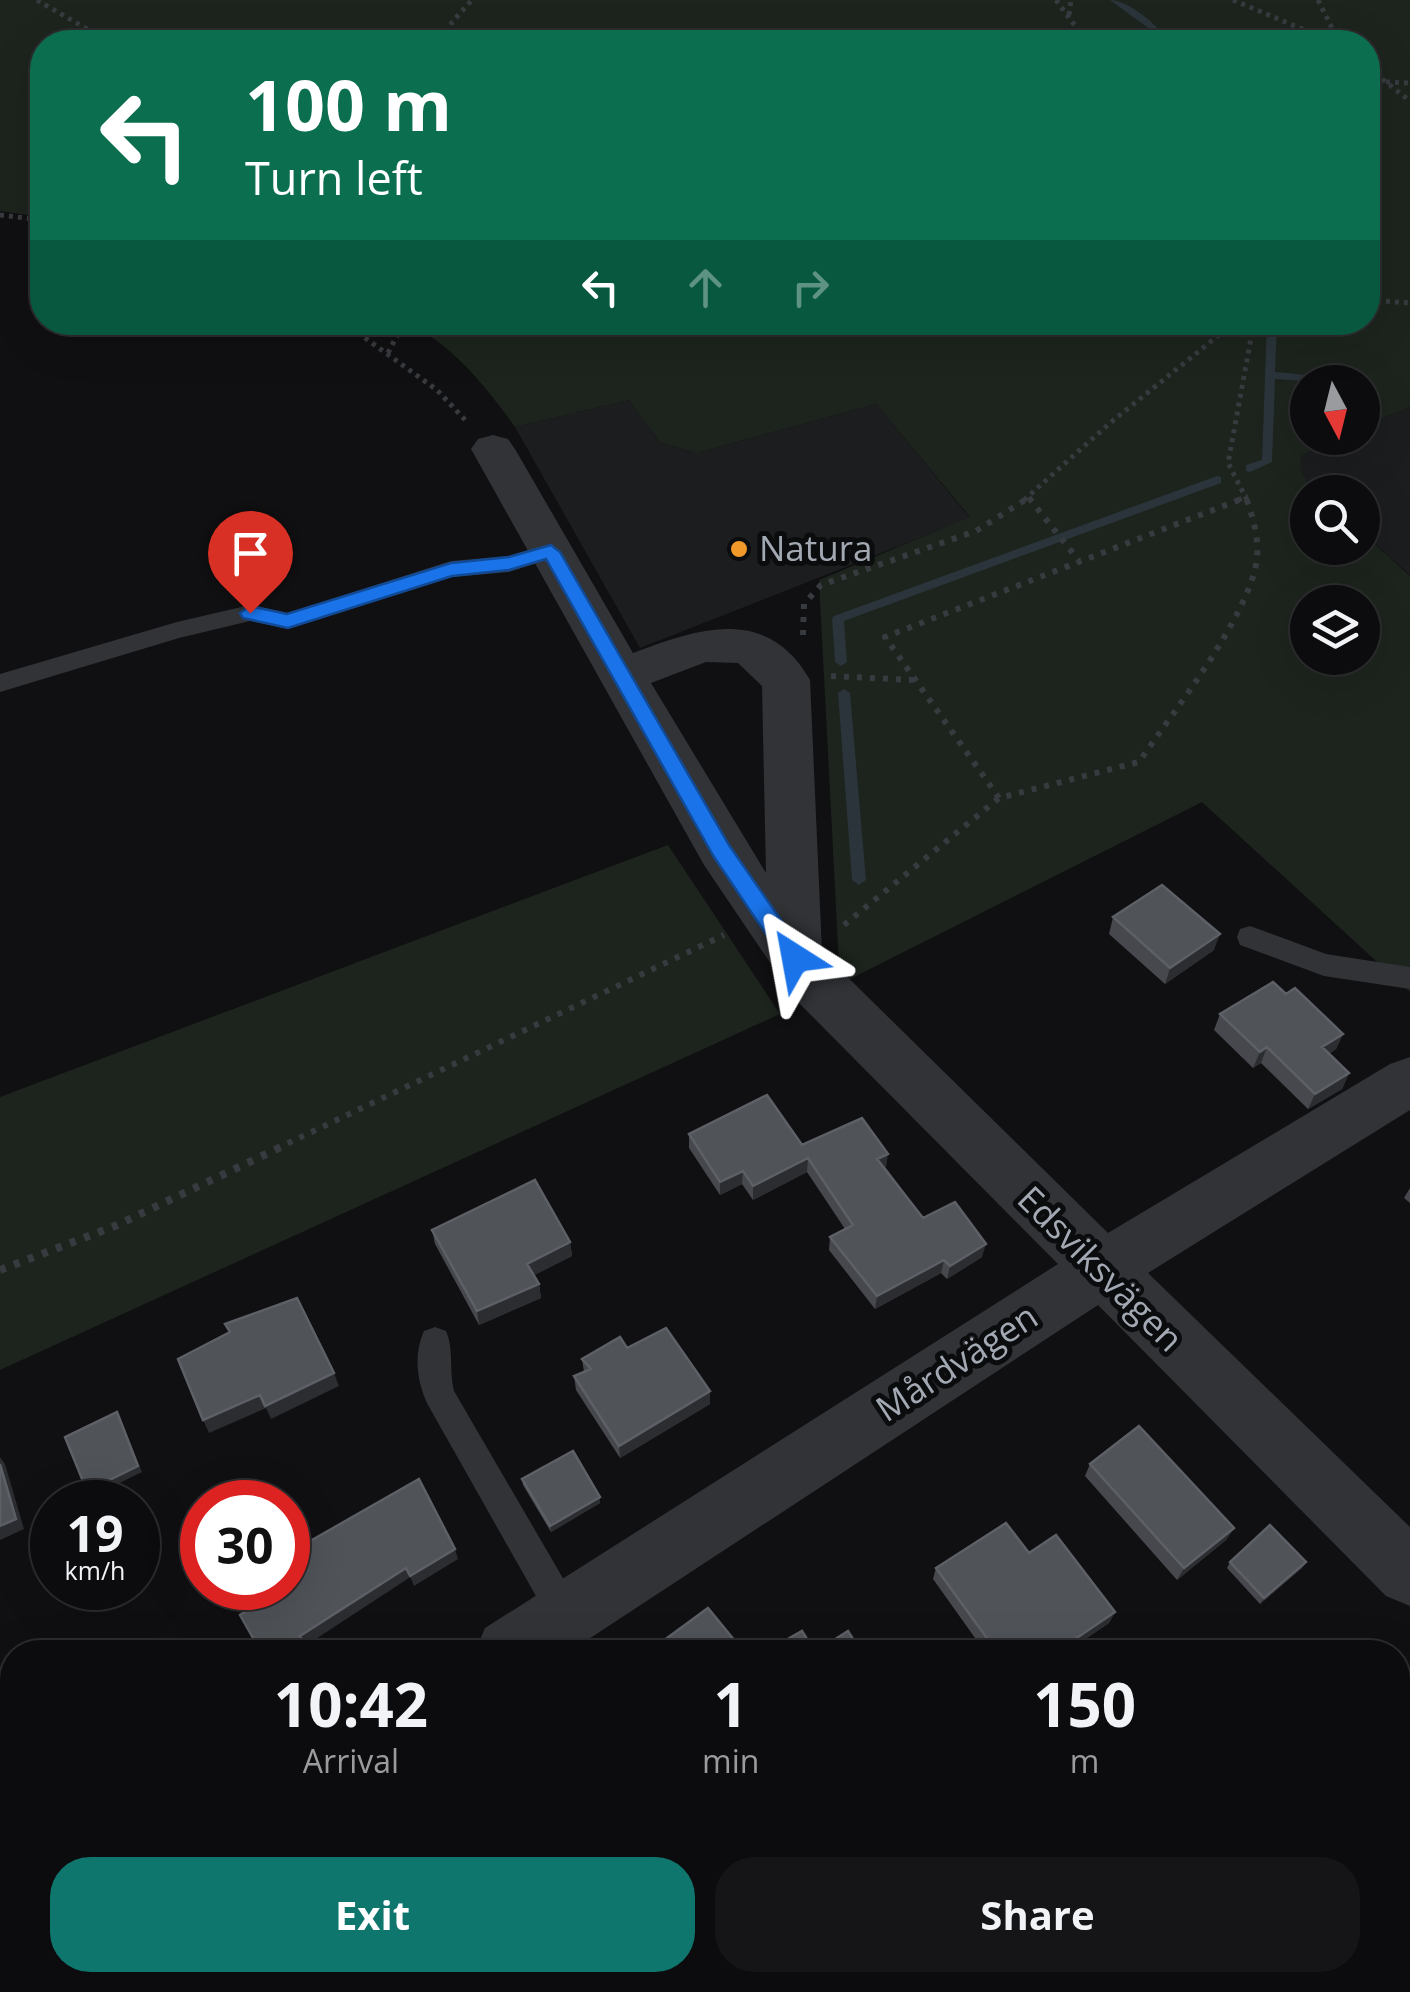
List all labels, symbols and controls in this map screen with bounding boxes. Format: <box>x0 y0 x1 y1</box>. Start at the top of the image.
text: 100 m <box>245 56 452 152</box>
icon: left <box>80 70 210 200</box>
text: Turn left <box>245 147 423 208</box>
icon: left <box>573 260 628 315</box>
icon: ahead <box>678 260 733 315</box>
icon: right <box>783 260 838 315</box>
north arrow <box>1290 365 1380 455</box>
map controls <box>1290 365 1380 675</box>
button: search <box>1290 475 1380 565</box>
pin <box>208 511 293 614</box>
place label: Natura <box>759 524 873 571</box>
icon: arrive <box>223 526 278 581</box>
marker: Natura <box>728 538 750 560</box>
button: layers <box>1290 585 1380 675</box>
position arrow <box>743 906 847 1010</box>
street label: Edsviksvägen <box>1008 1175 1194 1361</box>
street label: Mårdvägen <box>866 1292 1046 1431</box>
speed limit sign: 30 <box>180 1480 310 1610</box>
text: 19 <box>66 1499 124 1567</box>
text: km/h <box>65 1553 125 1587</box>
text: 10:42 <box>274 1663 428 1745</box>
text: 1 <box>714 1663 748 1745</box>
text: 150 <box>1033 1663 1136 1745</box>
text: Arrival <box>303 1739 399 1782</box>
text: min <box>702 1739 759 1782</box>
text: m <box>1070 1739 1099 1782</box>
button: Exit <box>50 1857 695 1972</box>
button: Share <box>715 1857 1360 1972</box>

